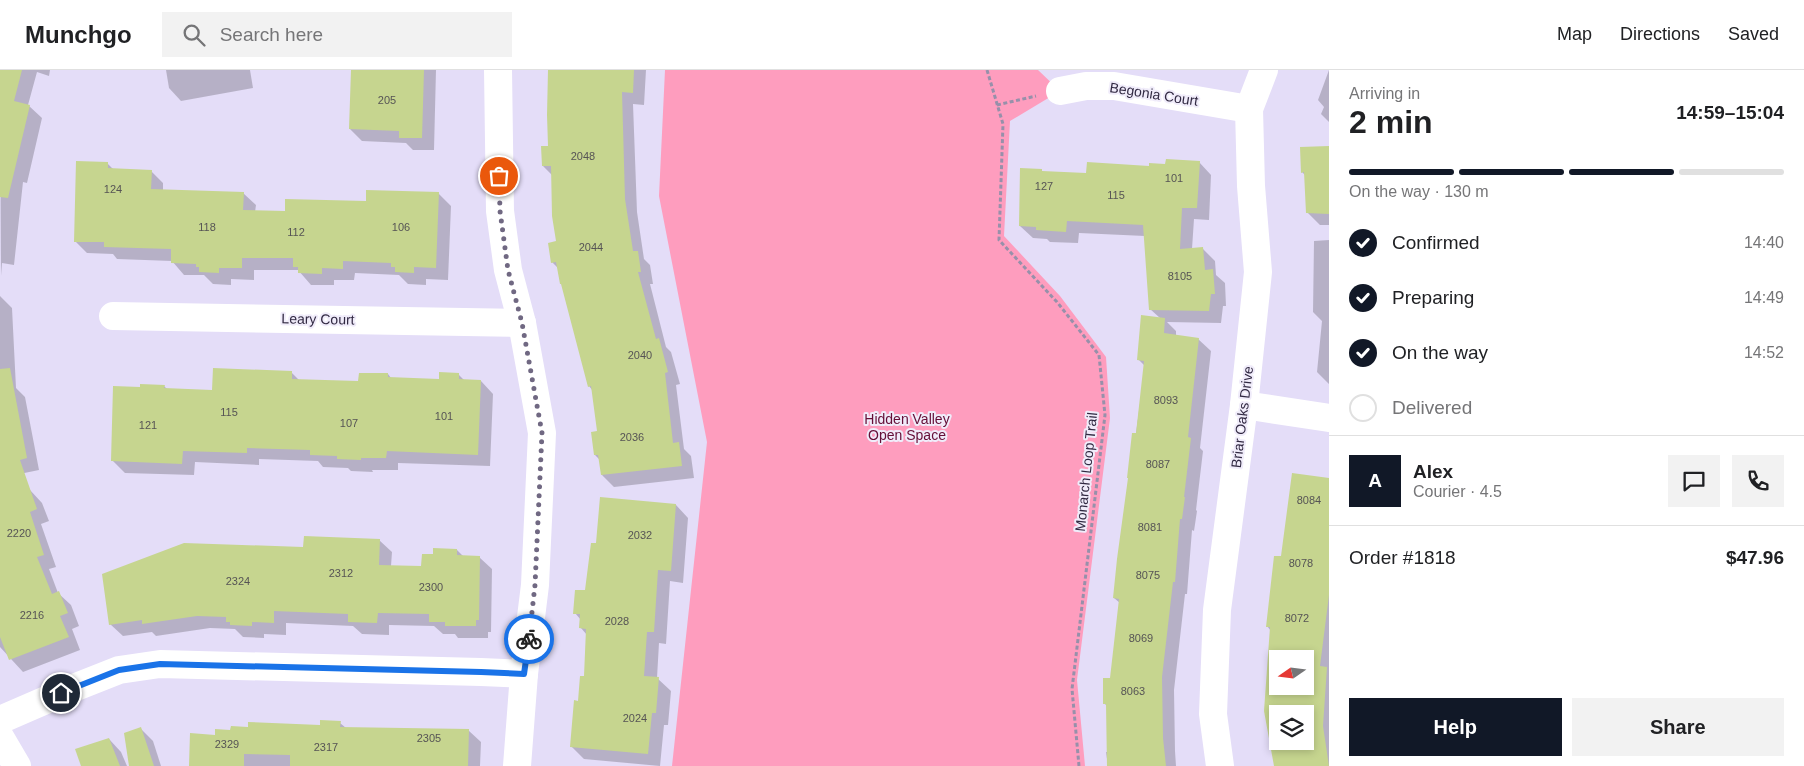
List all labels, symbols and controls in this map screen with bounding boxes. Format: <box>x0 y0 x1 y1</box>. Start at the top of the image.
search box <box>162 12 512 57</box>
text: Munchgo <box>25 21 132 48</box>
icon: search <box>180 21 208 49</box>
text: Search here <box>220 24 323 45</box>
text: Map <box>1557 24 1592 44</box>
text: Directions <box>1620 24 1700 44</box>
text: Saved <box>1728 24 1779 44</box>
street label: Begonia Court <box>1109 79 1200 109</box>
text: Arriving in <box>1349 85 1420 102</box>
house number: 205 <box>378 94 396 106</box>
text: 14:59–15:04 <box>1676 102 1784 123</box>
text: 2 min <box>1349 104 1433 140</box>
house number: 2048 <box>571 150 595 162</box>
pin <box>478 155 520 197</box>
icon: bag <box>485 162 513 190</box>
house number: 101 <box>1165 172 1183 184</box>
house number: 127 <box>1035 180 1053 192</box>
house number: 124 <box>104 183 122 195</box>
text: On the way · 130 m <box>1349 183 1489 200</box>
house number: 115 <box>1107 189 1125 201</box>
house number: 118 <box>198 221 216 233</box>
house number: 106 <box>392 221 410 233</box>
house number: 112 <box>287 226 305 238</box>
icon: check <box>1349 229 1377 257</box>
text: Confirmed <box>1392 232 1480 253</box>
text: 14:40 <box>1744 234 1784 251</box>
house number: 2044 <box>579 241 603 253</box>
house number: 8105 <box>1168 270 1192 282</box>
icon: check <box>1349 284 1377 312</box>
text: Preparing <box>1392 287 1474 308</box>
text: 14:49 <box>1744 289 1784 306</box>
street label: Leary Court <box>281 310 355 328</box>
icon: check <box>1349 339 1377 367</box>
text: On the way <box>1392 342 1488 363</box>
text: 14:52 <box>1744 344 1784 361</box>
house number: 2040 <box>628 349 652 361</box>
street label: Briar Oaks Drive <box>1228 365 1256 469</box>
house number: 8093 <box>1154 394 1178 406</box>
text: Delivered <box>1392 397 1472 418</box>
house number: 115 <box>220 406 238 418</box>
house number: 101 <box>435 410 453 422</box>
park label: Hidden Valley Open Space <box>864 411 950 443</box>
street label: Monarch Loop Trail <box>1072 412 1100 532</box>
house number: 107 <box>340 417 358 429</box>
house number: 121 <box>139 419 157 431</box>
house number: 2036 <box>620 431 644 443</box>
button: chat <box>1668 455 1720 507</box>
button: phone <box>1732 455 1784 507</box>
house number: 8087 <box>1146 458 1170 470</box>
text: Alex <box>1413 461 1453 482</box>
text: A <box>1368 470 1382 491</box>
text: Courier · 4.5 <box>1413 483 1502 500</box>
house number: 8084 <box>1297 494 1321 506</box>
house number: 8081 <box>1138 521 1162 533</box>
house number: 2220 <box>7 527 31 539</box>
house number: 2032 <box>628 529 652 541</box>
text: Order #1818 <box>1349 547 1456 568</box>
text: $47.96 <box>1726 547 1784 568</box>
house number: 8078 <box>1289 557 1313 569</box>
house number: 2312 <box>329 567 353 579</box>
house number: 8075 <box>1136 569 1160 581</box>
house number: 2324 <box>226 575 250 587</box>
house number: 2300 <box>419 581 443 593</box>
house number: 2216 <box>20 609 44 621</box>
house number: 8072 <box>1285 612 1309 624</box>
courier <box>504 614 554 664</box>
house number: 2028 <box>605 615 629 627</box>
icon: bike <box>515 625 543 653</box>
house number: 8069 <box>1129 632 1153 644</box>
north arrow <box>1269 650 1314 695</box>
map controls <box>1269 650 1314 750</box>
pin <box>40 672 82 714</box>
icon: home <box>47 679 75 707</box>
house number: 8063 <box>1121 685 1145 697</box>
button: Help <box>1349 698 1562 756</box>
button: Share <box>1572 698 1784 756</box>
button: layers <box>1269 705 1314 750</box>
house number: 2024 <box>623 712 647 724</box>
house number: 2305 <box>417 732 441 744</box>
house number: 2329 <box>215 738 239 750</box>
house number: 2317 <box>314 741 338 753</box>

